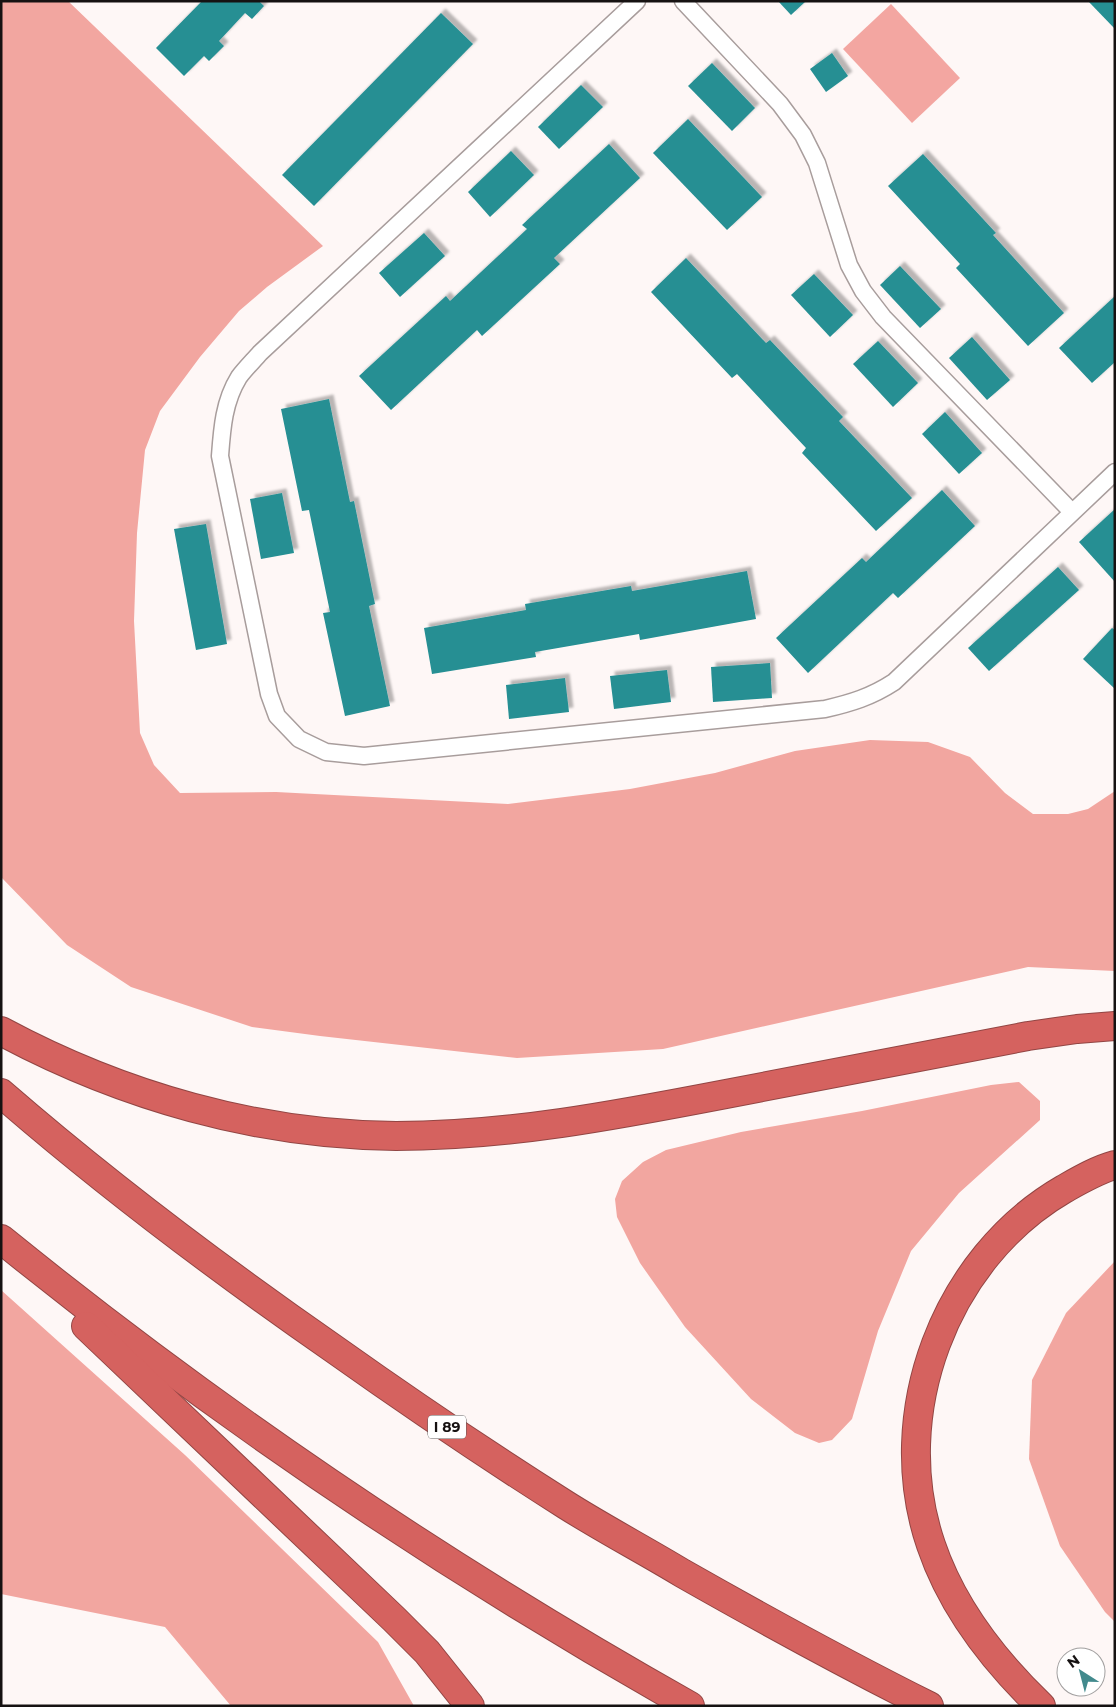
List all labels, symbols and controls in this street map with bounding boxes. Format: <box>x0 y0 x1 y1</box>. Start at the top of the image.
road number: I 89 <box>428 1415 466 1438</box>
north arrow <box>1056 1647 1106 1697</box>
text: N <box>1063 1651 1083 1672</box>

